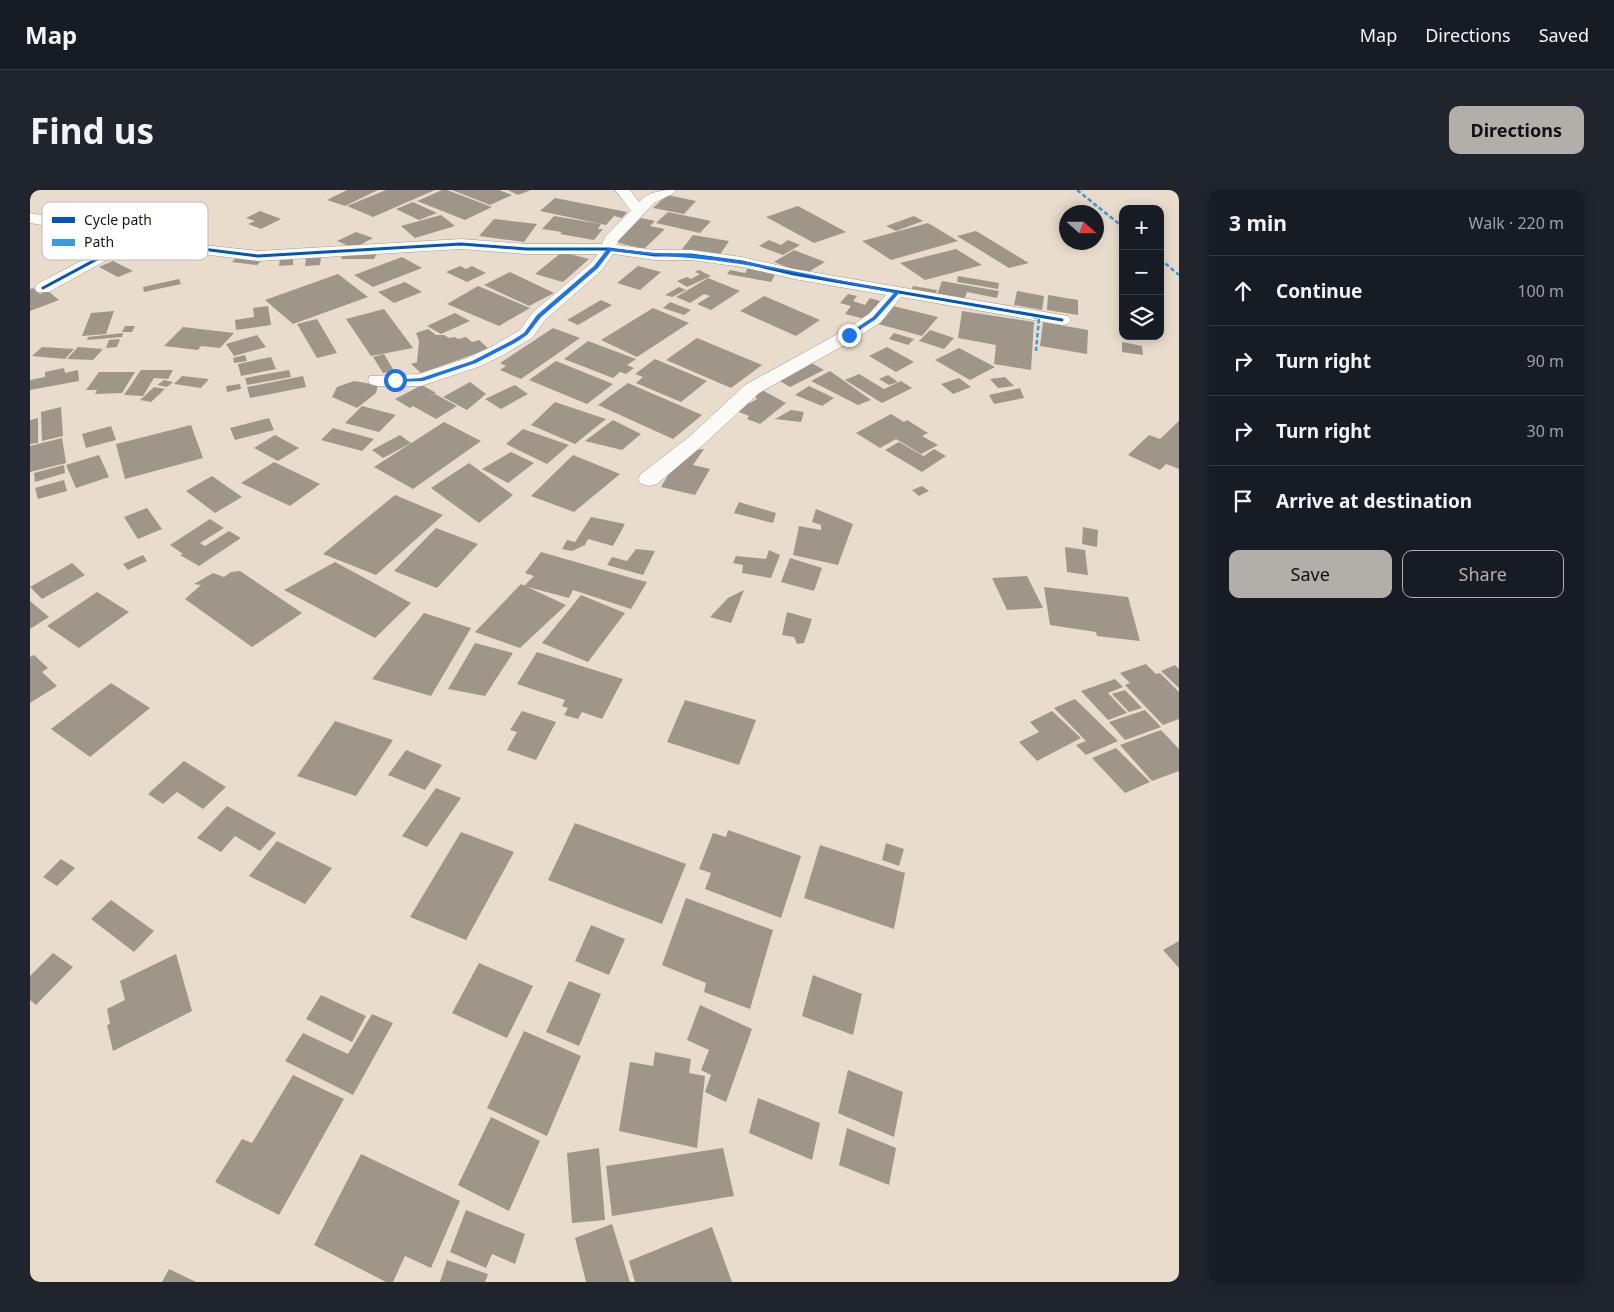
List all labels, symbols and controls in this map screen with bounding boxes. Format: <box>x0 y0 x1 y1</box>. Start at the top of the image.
text: Map <box>25 18 77 51</box>
text: Map <box>1360 23 1397 47</box>
text: Directions <box>1425 23 1511 47</box>
text: Saved <box>1539 23 1589 47</box>
button: Directions <box>1449 106 1584 154</box>
text: Find us <box>30 107 154 154</box>
legend <box>42 202 208 260</box>
north arrow <box>1059 205 1104 250</box>
map controls <box>1119 205 1164 340</box>
button: + <box>1119 205 1164 250</box>
text: 3 min <box>1229 209 1287 237</box>
text: Cycle path <box>84 210 152 229</box>
text: Walk · 220 m <box>1469 212 1564 234</box>
text: Path <box>84 232 114 251</box>
button: − <box>1119 250 1164 295</box>
icon: ahead <box>1229 277 1257 305</box>
text: Continue <box>1276 278 1362 304</box>
text: 100 m <box>1517 280 1564 302</box>
button: layers <box>1119 295 1164 340</box>
route end <box>838 324 861 347</box>
icon: right <box>1229 347 1257 375</box>
text: Turn right <box>1276 348 1371 374</box>
text: 90 m <box>1527 350 1564 372</box>
route start <box>384 369 407 392</box>
icon: right <box>1229 417 1257 445</box>
text: Turn right <box>1276 418 1371 444</box>
text: 30 m <box>1527 420 1564 442</box>
icon: arrive <box>1229 487 1257 515</box>
text: Arrive at destination <box>1276 488 1472 514</box>
button: Save <box>1229 550 1392 598</box>
button: Share <box>1402 550 1564 598</box>

